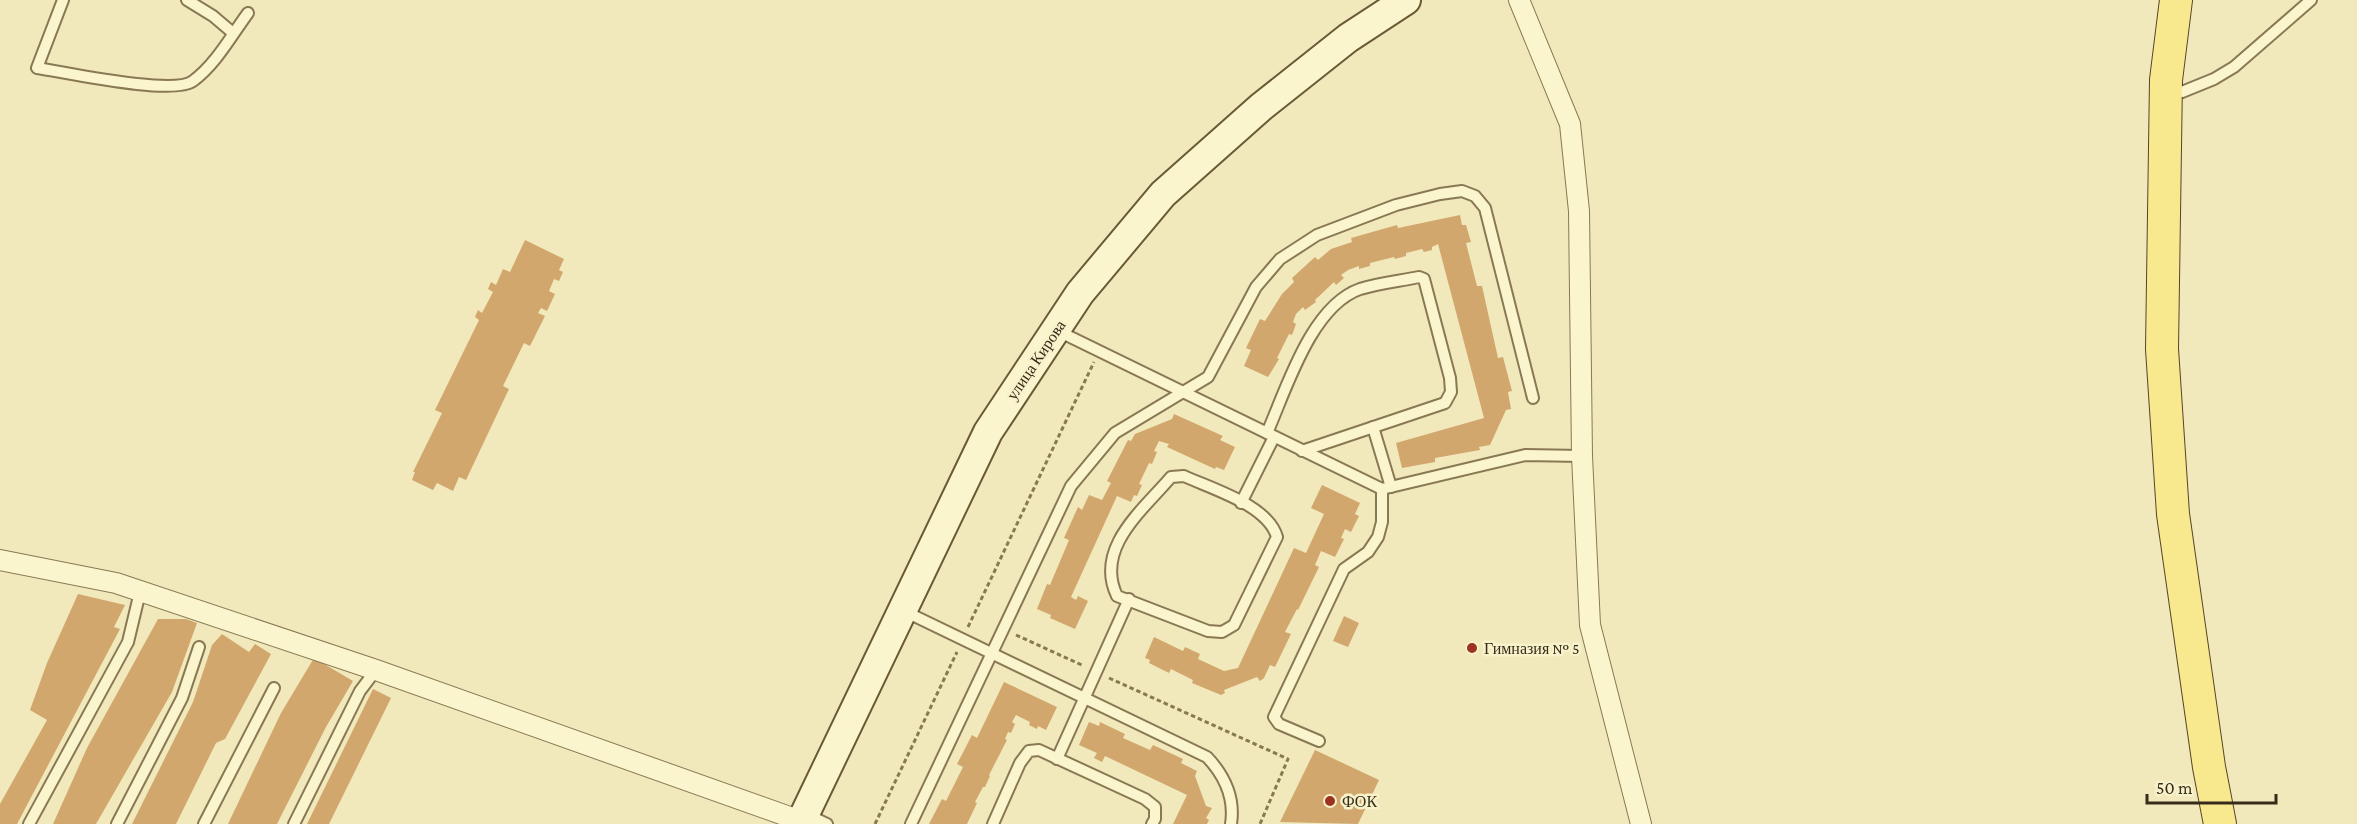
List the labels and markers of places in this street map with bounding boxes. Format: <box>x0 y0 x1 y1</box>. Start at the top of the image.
place label: Гимназия № 5 <box>1484 640 1580 657</box>
marker: Гимназия № 5 <box>1465 641 1479 655</box>
place label: ФОК <box>1342 793 1377 810</box>
marker: ФОК <box>1323 794 1337 808</box>

